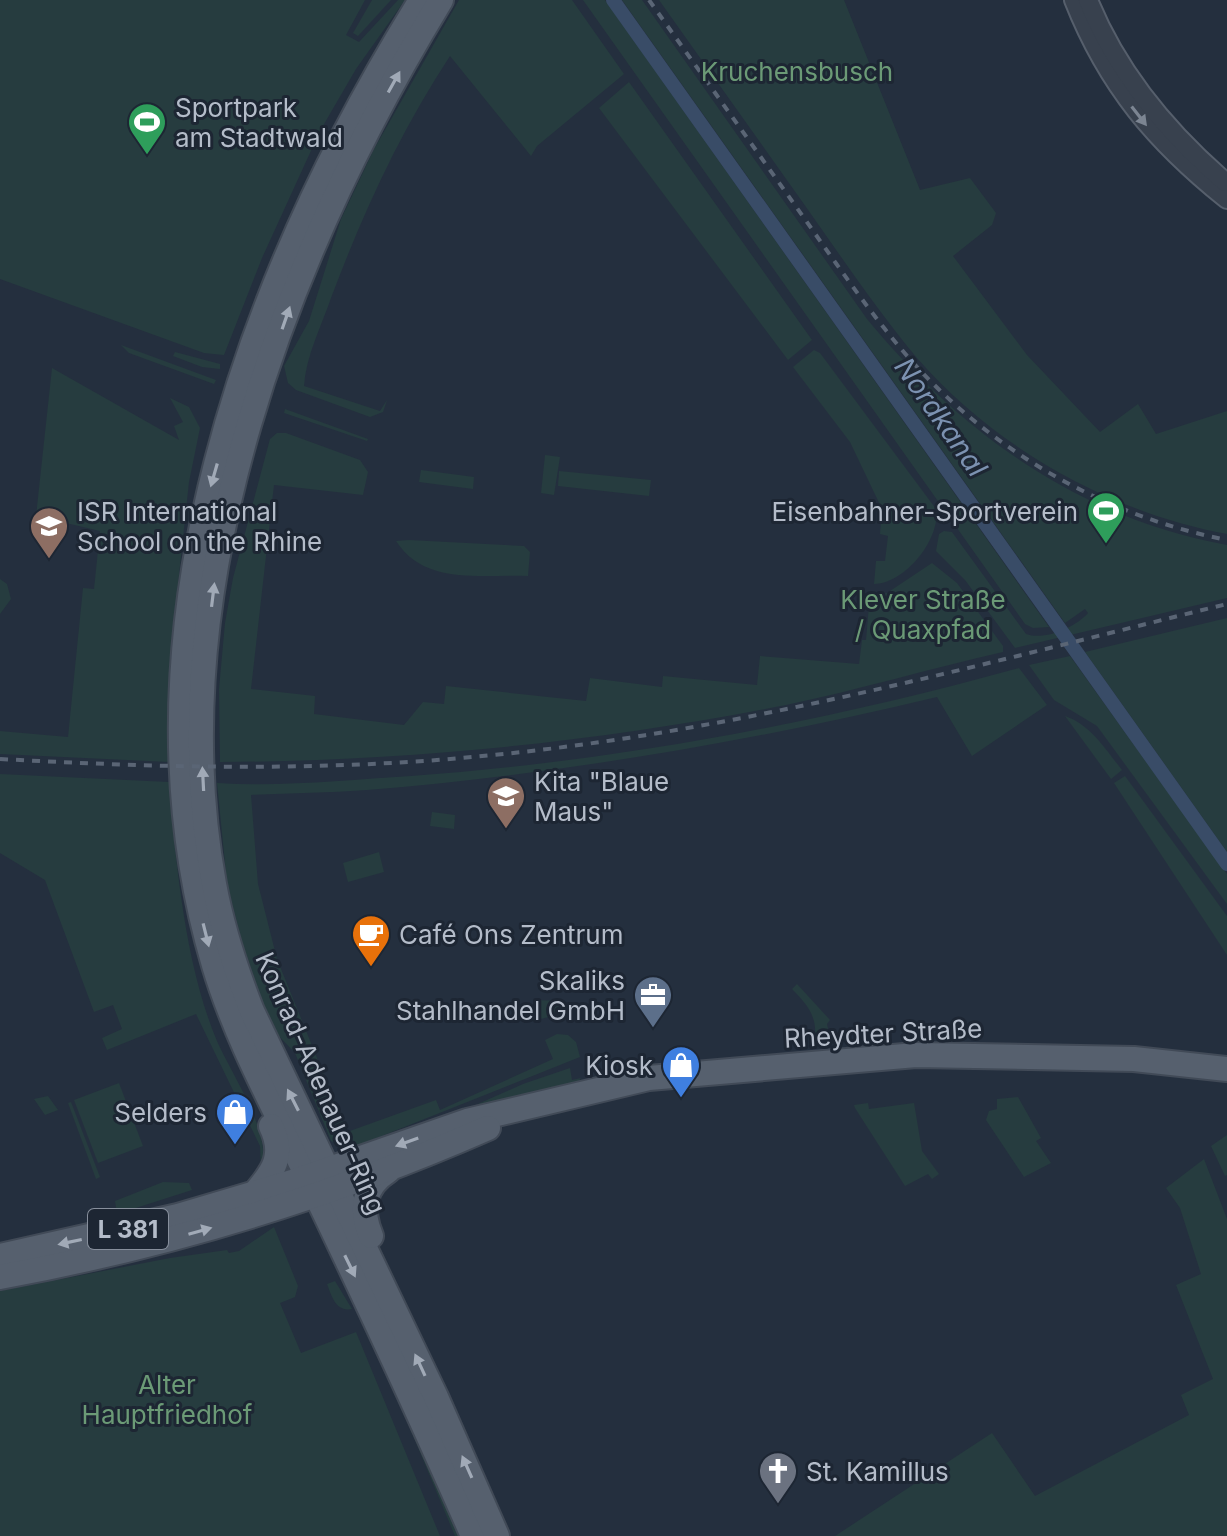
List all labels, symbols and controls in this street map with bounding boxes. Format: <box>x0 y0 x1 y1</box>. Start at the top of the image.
park label: Kruchensbusch <box>701 56 893 87</box>
one-way arrow <box>387 70 401 93</box>
place label: Sportpark am Stadtwald <box>175 92 343 153</box>
sports icon: Sportpark am Stadtwald <box>126 101 168 156</box>
one-way arrow <box>1131 106 1147 126</box>
one-way arrow <box>280 305 292 329</box>
water label: Nordkanal <box>888 351 995 483</box>
one-way arrow <box>207 463 220 487</box>
sports icon: Eisenbahner-Sportverein <box>1085 490 1127 545</box>
place label: ISR International School on the Rhine <box>77 496 322 557</box>
place label: Eisenbahner-Sportverein <box>772 496 1078 527</box>
school or university icon: ISR International School on the Rhine <box>28 505 70 560</box>
one-way arrow <box>207 582 220 607</box>
park label: Klever Straße / Quaxpfad <box>840 584 1006 645</box>
one-way arrow <box>197 766 210 791</box>
place label: Kita "Blaue Maus" <box>534 766 669 827</box>
school or university icon: Kita "Blaue Maus" <box>485 775 527 830</box>
cafe icon: Café Ons Zentrum <box>350 913 392 968</box>
place label: Café Ons Zentrum <box>399 919 624 950</box>
one-way arrow <box>201 923 213 948</box>
street label: Konrad-Adenauer-Ring <box>249 947 393 1219</box>
place label: Skaliks Stahlhandel GmbH <box>396 965 625 1026</box>
office icon: Skaliks Stahlhandel GmbH <box>632 974 674 1029</box>
street label: Rheydter Straße <box>783 1012 983 1054</box>
shop icon: Kiosk <box>660 1044 702 1099</box>
place label: Kiosk <box>585 1050 653 1081</box>
one-way arrow <box>287 1089 300 1112</box>
shop icon: Selders <box>214 1091 256 1146</box>
place label: Selders <box>114 1097 207 1128</box>
one-way arrow <box>394 1136 418 1149</box>
road number: L 381 <box>88 1209 168 1249</box>
one-way arrow <box>188 1224 212 1237</box>
one-way arrow <box>58 1236 83 1249</box>
one-way arrow <box>343 1255 357 1278</box>
one-way arrow <box>413 1353 427 1376</box>
park label: Alter Hauptfriedhof <box>82 1369 253 1430</box>
church icon: St. Kamillus <box>757 1450 799 1505</box>
one-way arrow <box>460 1455 473 1478</box>
place label: St. Kamillus <box>806 1456 949 1487</box>

